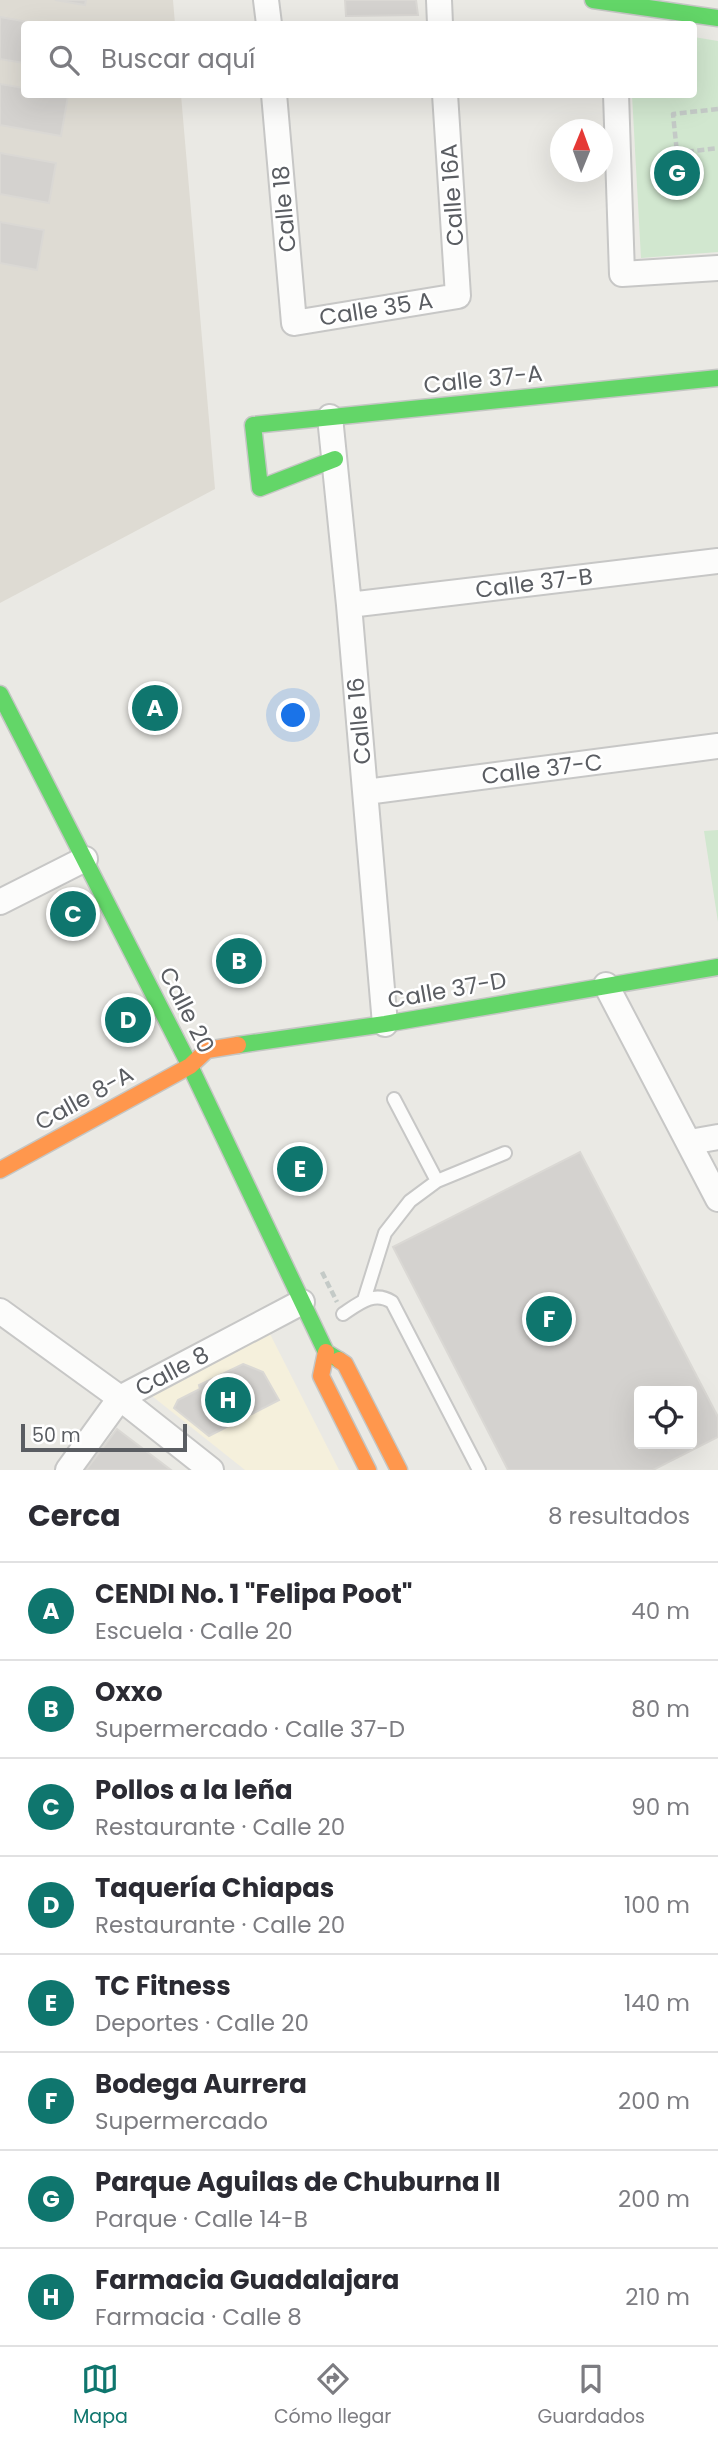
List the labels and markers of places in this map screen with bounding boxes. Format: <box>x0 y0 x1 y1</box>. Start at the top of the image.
pin: G <box>654 147 700 199</box>
pin: A <box>132 682 178 734</box>
pin: C <box>50 888 96 940</box>
pin: B <box>216 935 262 987</box>
pin: D <box>105 994 151 1046</box>
pin: E <box>277 1143 323 1195</box>
pin: F <box>526 1293 572 1345</box>
pin: H <box>205 1374 251 1426</box>

